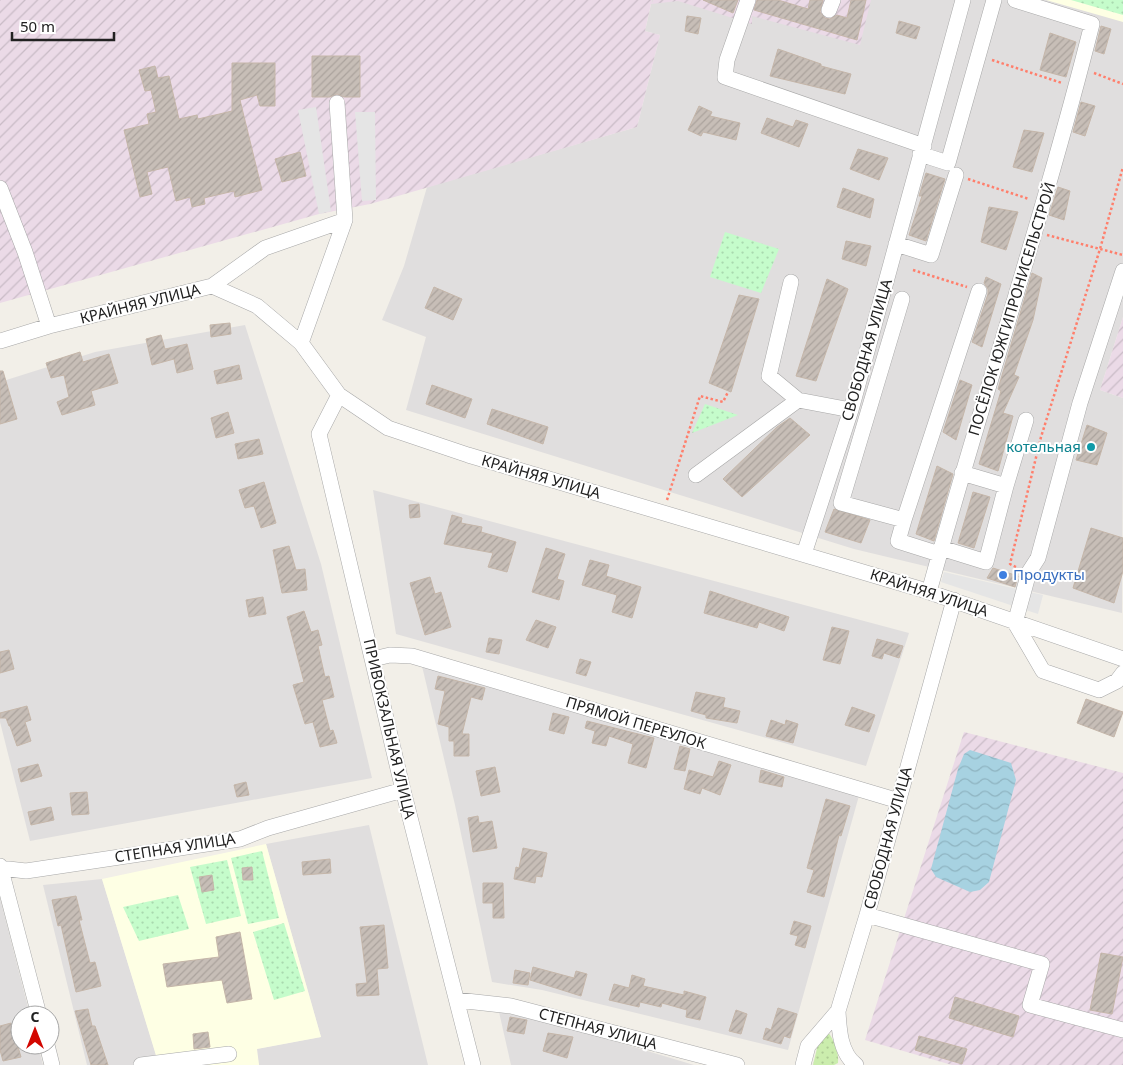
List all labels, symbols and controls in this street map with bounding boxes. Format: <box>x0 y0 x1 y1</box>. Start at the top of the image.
scale bar <box>12 10 115 42</box>
text: 50 m <box>20 16 55 36</box>
street label: ПОСЁЛОК ЮЖГИПРОНИСЕЛЬСТРОЙ <box>963 180 1059 438</box>
street label: СВОБОДНАЯ УЛИЦА <box>836 276 896 423</box>
street label: КРАЙНЯЯ УЛИЦА <box>78 278 202 328</box>
place label: котельная <box>1006 436 1081 456</box>
marker: котельная <box>1085 441 1097 453</box>
street label: КРАЙНЯЯ УЛИЦА <box>479 449 604 503</box>
street label: КРАЙНЯЯ УЛИЦА <box>868 564 991 621</box>
place label: Продукты <box>1013 564 1085 584</box>
marker: Продукты <box>997 569 1009 581</box>
street label: ПРИВОКЗАЛЬНАЯ УЛИЦА <box>360 637 421 821</box>
street label: ПРЯМОЙ ПЕРЕУЛОК <box>564 691 710 753</box>
street label: СВОБОДНАЯ УЛИЦА <box>858 764 916 911</box>
street label: СТЕПНАЯ УЛИЦА <box>113 828 237 866</box>
street label: СТЕПНАЯ УЛИЦА <box>537 1003 660 1054</box>
north arrow <box>10 1005 60 1055</box>
text: С <box>30 1007 40 1026</box>

